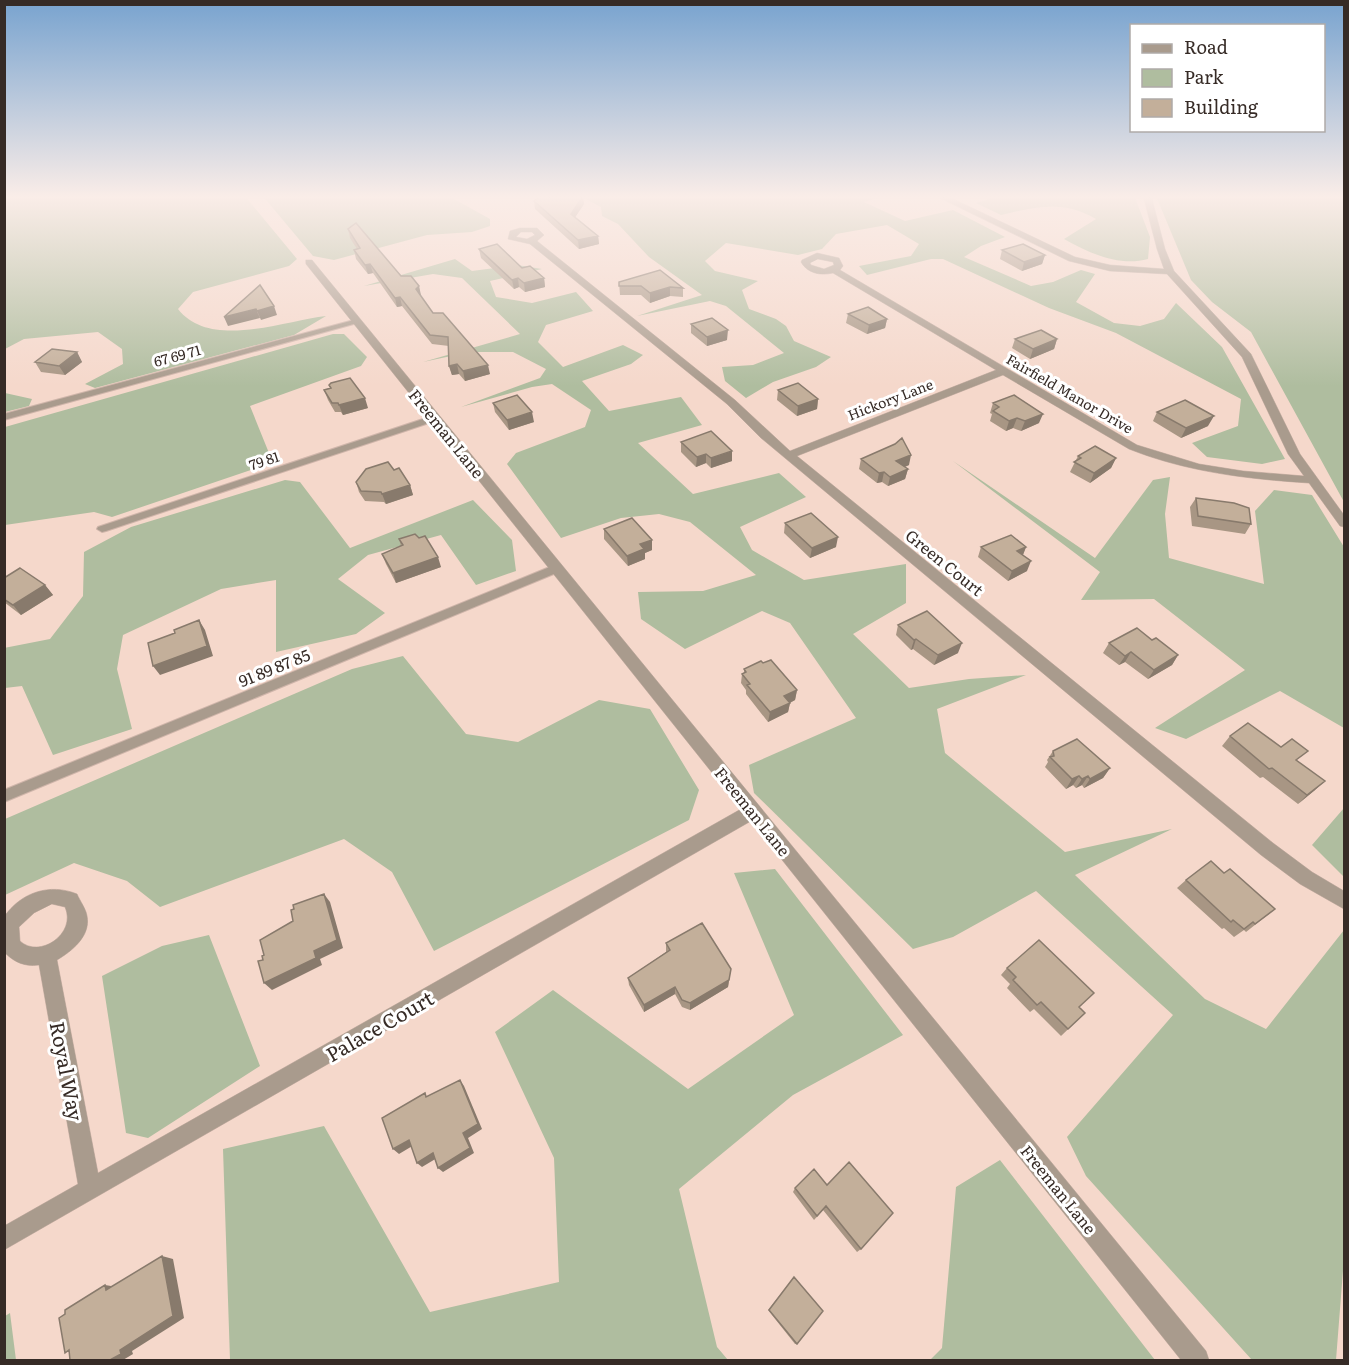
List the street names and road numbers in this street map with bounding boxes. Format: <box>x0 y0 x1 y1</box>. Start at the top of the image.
street label: 67 69 71 <box>151 339 203 371</box>
street label: Fairfield Manor Drive <box>1003 348 1137 438</box>
street label: Hickory Lane <box>844 374 936 424</box>
street label: Freeman Lane <box>403 383 491 483</box>
street label: 79 81 <box>246 446 282 474</box>
street label: Green Court <box>901 523 990 601</box>
street label: 91 89 87 85 <box>235 642 313 692</box>
street label: Freeman Lane <box>709 761 797 861</box>
street label: Palace Court <box>319 982 439 1068</box>
street label: Royal Way <box>44 1019 92 1124</box>
street label: Freeman Lane <box>1015 1139 1103 1239</box>

